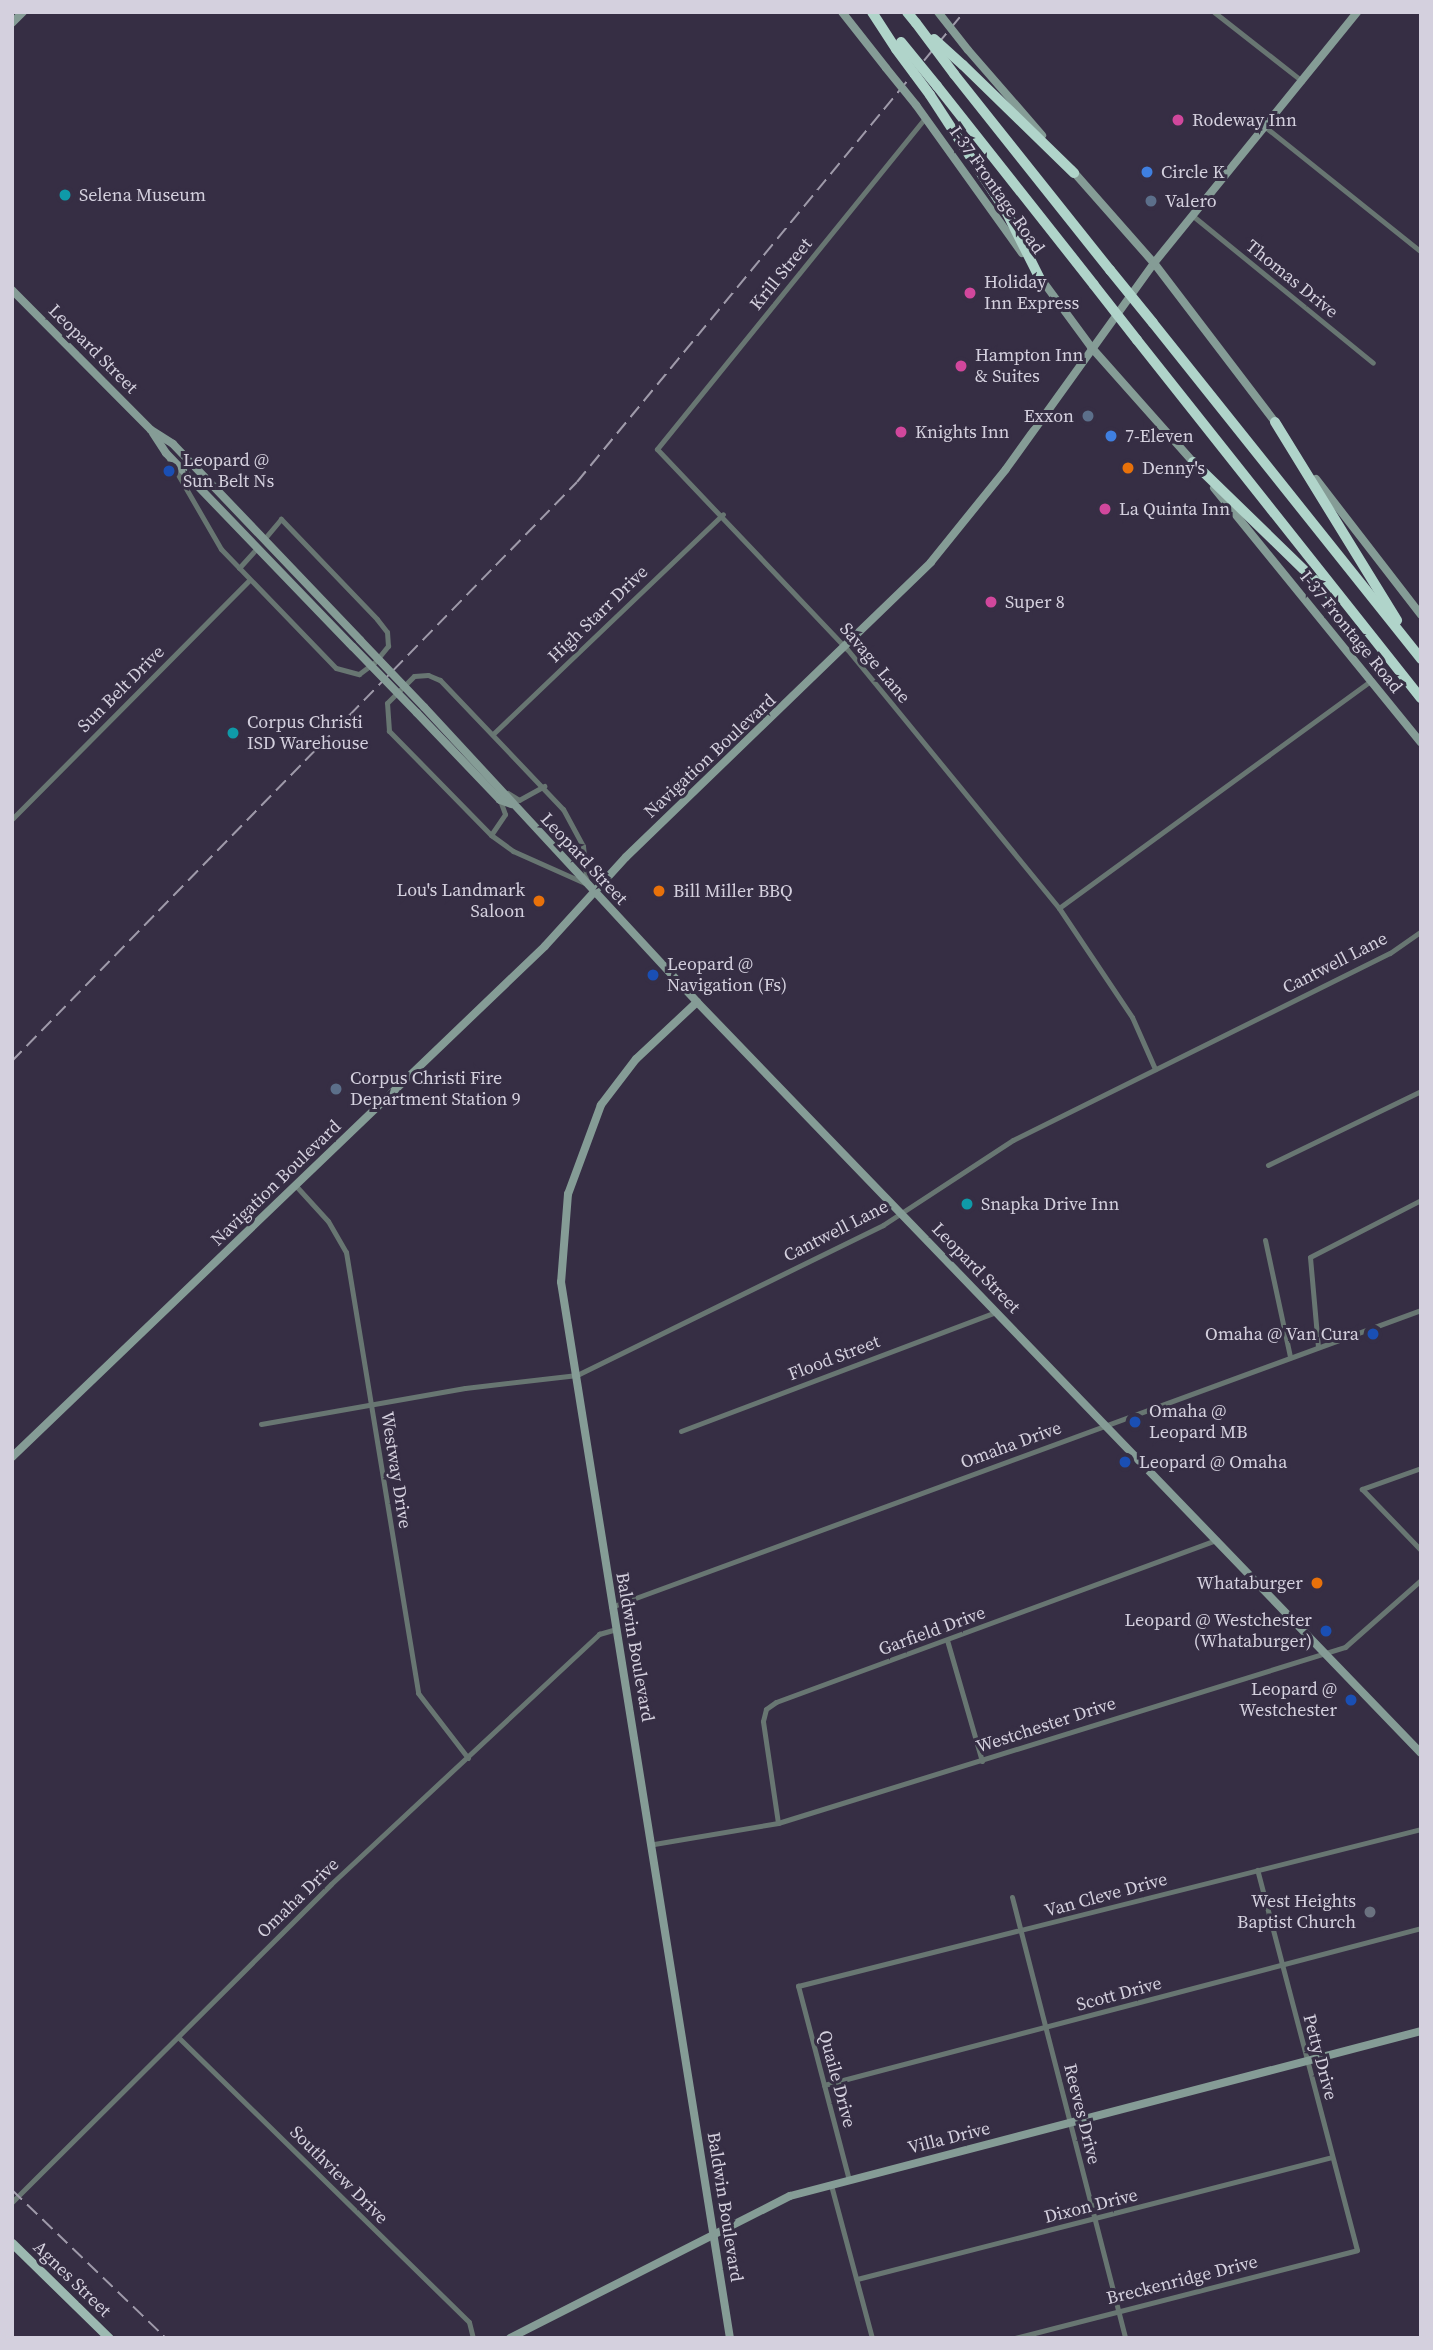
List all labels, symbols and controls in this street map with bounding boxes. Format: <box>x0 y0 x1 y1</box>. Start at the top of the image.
place label: Rodeway Inn <box>1192 109 1297 131</box>
marker: Rodeway Inn <box>1170 112 1186 128</box>
street label: I-37 Frontage Road <box>945 122 1049 258</box>
place label: Circle K <box>1161 161 1224 183</box>
marker: Circle K <box>1139 164 1155 180</box>
place label: Selena Museum <box>79 184 206 206</box>
marker: Selena Museum <box>57 187 73 203</box>
place label: Valero <box>1165 190 1217 212</box>
marker: Valero <box>1143 193 1159 209</box>
street label: Krill Street <box>745 234 817 314</box>
street label: Thomas Drive <box>1242 235 1342 323</box>
place label: Holiday Inn Express <box>984 272 1079 314</box>
marker: Holiday Inn Express <box>962 285 978 301</box>
street label: Leopard Street <box>44 300 142 398</box>
place label: Hampton Inn & Suites <box>975 345 1083 388</box>
marker: Hampton Inn & Suites <box>953 358 969 374</box>
place label: Exxon <box>1024 405 1074 427</box>
marker: Exxon <box>1080 408 1096 424</box>
place label: Knights Inn <box>915 421 1009 443</box>
marker: Knights Inn <box>893 424 909 440</box>
place label: 7-Eleven <box>1125 425 1194 447</box>
marker: 7-Eleven <box>1103 428 1119 444</box>
place label: Leopard @ Sun Belt Ns <box>183 450 274 492</box>
place label: Denny's <box>1142 457 1205 479</box>
marker: Denny's <box>1120 460 1136 476</box>
marker: Leopard @ Sun Belt Ns <box>161 463 177 479</box>
place label: La Quinta Inn <box>1119 498 1230 520</box>
marker: La Quinta Inn <box>1097 501 1113 517</box>
street label: High Starr Drive <box>544 561 652 667</box>
street label: I-37 Frontage Road <box>1295 567 1407 697</box>
place label: Super 8 <box>1005 591 1065 613</box>
marker: Super 8 <box>983 594 999 610</box>
street label: Savage Lane <box>835 618 915 708</box>
street label: Sun Belt Drive <box>73 641 169 737</box>
street label: Navigation Boulevard <box>640 689 780 823</box>
place label: Corpus Christi ISD Warehouse <box>247 712 369 754</box>
marker: Corpus Christi ISD Warehouse <box>225 725 241 741</box>
street label: Leopard Street <box>536 809 632 909</box>
place label: Lou's Landmark Saloon <box>396 880 525 922</box>
place label: Bill Miller BBQ <box>673 880 793 902</box>
marker: Bill Miller BBQ <box>651 883 667 899</box>
marker: Lou's Landmark Saloon <box>531 893 547 909</box>
street label: Cantwell Lane <box>1279 927 1391 999</box>
place label: Leopard @ Navigation (Fs) <box>667 954 787 996</box>
marker: Leopard @ Navigation (Fs) <box>645 967 661 983</box>
place label: Corpus Christi Fire Department Station 9 <box>350 1068 521 1110</box>
marker: Corpus Christi Fire Department Station 9 <box>328 1081 344 1097</box>
street label: Navigation Boulevard <box>207 1115 345 1251</box>
place label: Snapka Drive Inn <box>981 1193 1120 1215</box>
street label: Cantwell Lane <box>780 1195 892 1267</box>
marker: Snapka Drive Inn <box>959 1196 975 1212</box>
street label: Leopard Street <box>927 1218 1025 1318</box>
place label: Omaha @ Van Cura <box>1204 1323 1359 1345</box>
marker: Omaha @ Van Cura <box>1365 1326 1381 1342</box>
street label: Flood Street <box>785 1331 883 1385</box>
place label: Omaha @ Leopard MB <box>1149 1401 1248 1444</box>
street label: Westway Drive <box>376 1410 416 1530</box>
marker: Omaha @ Leopard MB <box>1127 1414 1143 1430</box>
street label: Omaha Drive <box>958 1417 1064 1473</box>
place label: Leopard @ Omaha <box>1139 1451 1287 1473</box>
marker: Leopard @ Omaha <box>1117 1454 1133 1470</box>
street label: Baldwin Boulevard <box>611 1571 659 1723</box>
place label: Whataburger <box>1197 1572 1303 1594</box>
marker: Whataburger <box>1309 1575 1325 1591</box>
street label: Garfield Drive <box>876 1602 988 1660</box>
place label: Leopard @ Westchester (Whataburger) <box>1124 1610 1312 1652</box>
marker: Leopard @ Westchester (Whataburger) <box>1318 1623 1334 1639</box>
place label: Leopard @ Westchester <box>1239 1679 1337 1722</box>
street label: Westchester Drive <box>973 1692 1119 1758</box>
marker: Leopard @ Westchester <box>1343 1692 1359 1708</box>
street label: Omaha Drive <box>252 1854 344 1942</box>
street label: Van Cleve Drive <box>1042 1868 1170 1922</box>
place label: West Heights Baptist Church <box>1237 1891 1356 1934</box>
marker: West Heights Baptist Church <box>1362 1904 1378 1920</box>
street label: Scott Drive <box>1074 1972 1164 2016</box>
street label: Petty Drive <box>1298 2012 1342 2102</box>
street label: Quaile Drive <box>814 2028 860 2130</box>
street label: Reeves Drive <box>1059 2061 1105 2167</box>
street label: Villa Drive <box>906 2117 992 2159</box>
street label: Southview Drive <box>285 2121 393 2229</box>
street label: Baldwin Boulevard <box>702 2130 748 2284</box>
street label: Dixon Drive <box>1042 2184 1140 2228</box>
street label: Agnes Street <box>29 2237 115 2321</box>
street label: Breckenridge Drive <box>1104 2251 1260 2309</box>

